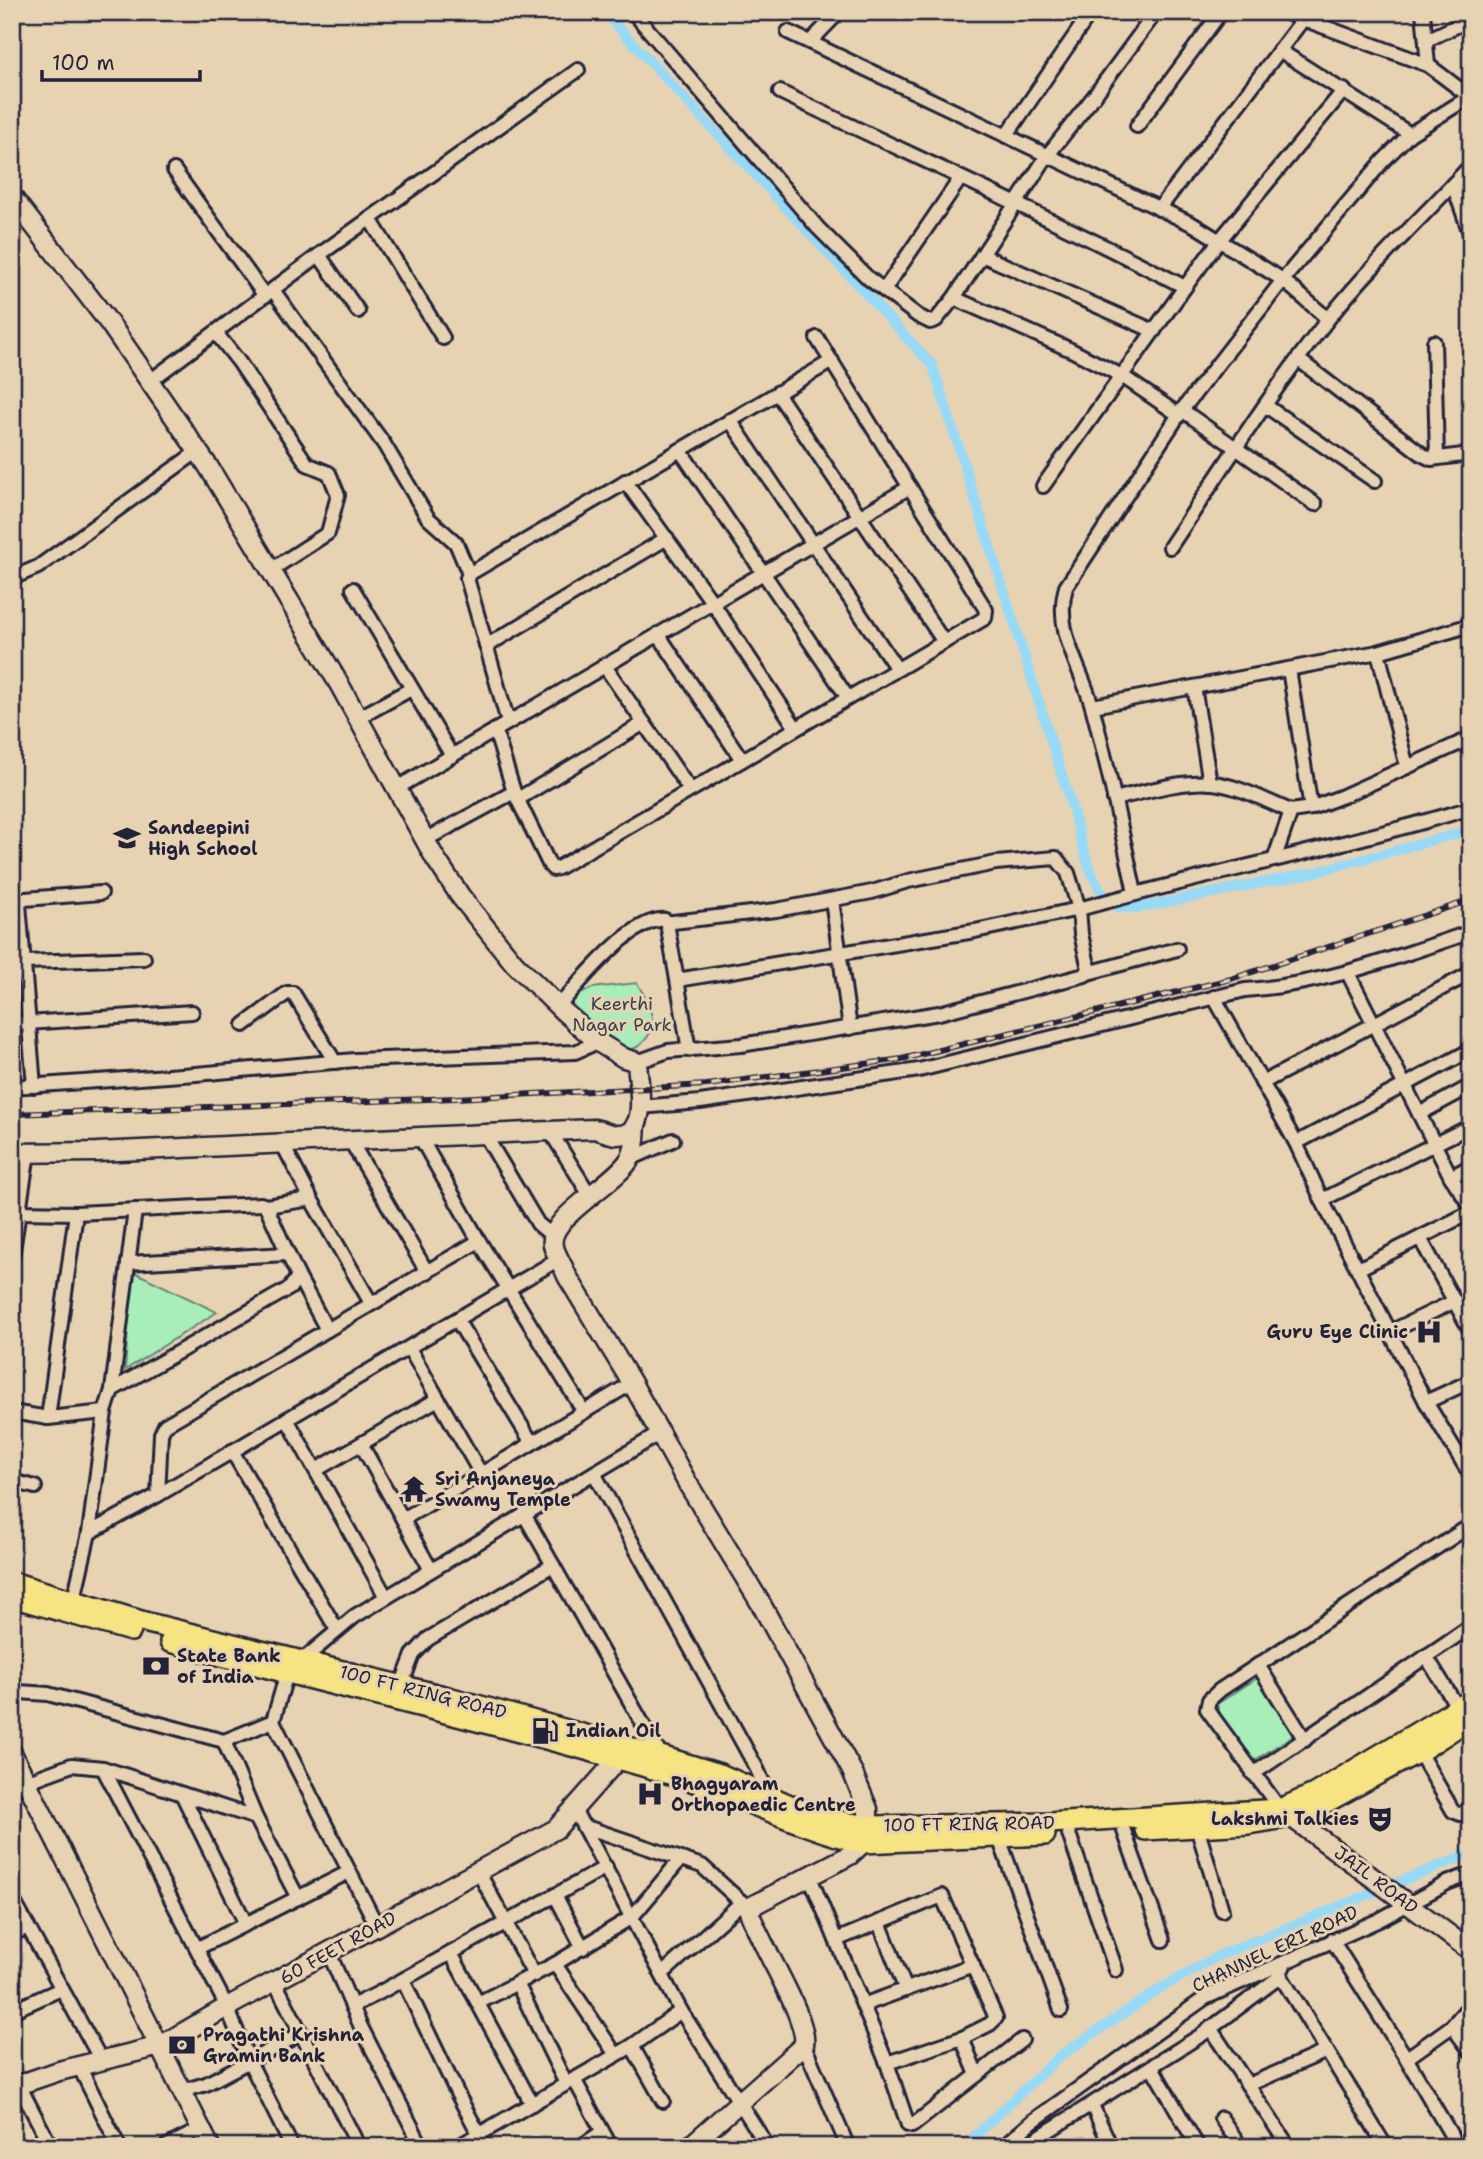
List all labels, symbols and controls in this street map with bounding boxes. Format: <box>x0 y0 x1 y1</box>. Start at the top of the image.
scale bar <box>42 38 200 82</box>
text: 100 m <box>52 49 115 77</box>
place label: Sandeepini High School <box>148 816 257 861</box>
school or university icon: Sandeepini High School <box>112 823 142 853</box>
park label: Keerthi Nagar Park <box>572 992 672 1037</box>
hospital icon: Guru Eye Clinic <box>1414 1317 1444 1347</box>
place label: Guru Eye Clinic <box>1266 1320 1408 1344</box>
place label: Sri Anjaneya Swamy Temple <box>435 1467 571 1512</box>
temple icon: Sri Anjaneya Swamy Temple <box>399 1474 429 1504</box>
place label: State Bank of India <box>177 1644 281 1689</box>
bank icon: State Bank of India <box>141 1651 171 1681</box>
street label: 100 FT RING ROAD <box>337 1660 509 1724</box>
fuel station icon: Indian Oil <box>530 1716 560 1746</box>
place label: Indian Oil <box>566 1719 661 1743</box>
place label: Bhagyaram Orthopaedic Centre <box>671 1772 856 1817</box>
hospital icon: Bhagyaram Orthopaedic Centre <box>635 1779 665 1809</box>
theatre icon: Lakshmi Talkies <box>1365 1804 1395 1834</box>
place label: Lakshmi Talkies <box>1211 1807 1359 1831</box>
street label: 100 FT RING ROAD <box>883 1811 1055 1837</box>
street label: JAIL ROAD <box>1329 1841 1423 1919</box>
street label: CHANNEL ERI ROAD <box>1188 1900 1362 1998</box>
street label: 60 FEET ROAD <box>275 1906 401 1990</box>
place label: Pragathi Krishna Gramin Bank <box>203 2023 365 2068</box>
bank icon: Pragathi Krishna Gramin Bank <box>167 2030 197 2060</box>

